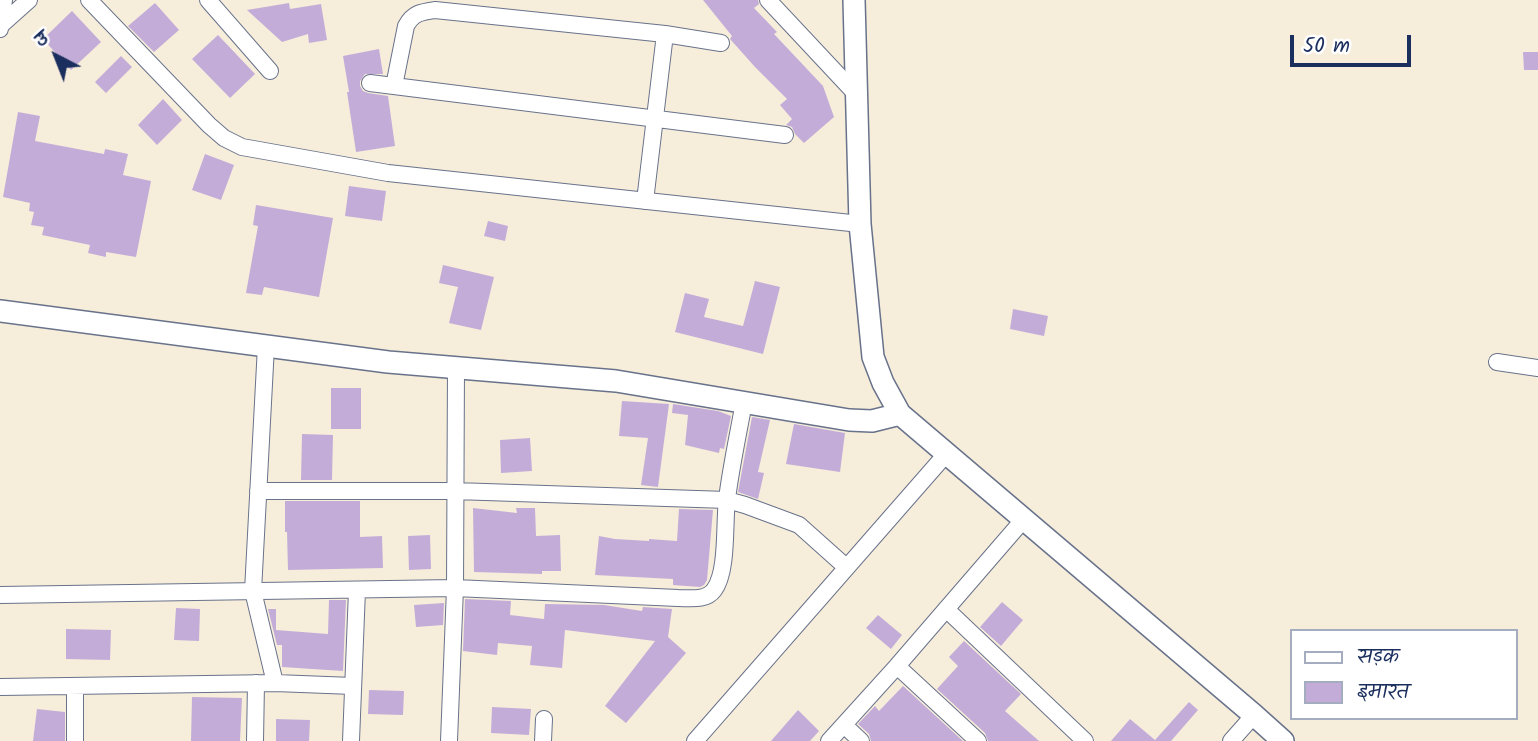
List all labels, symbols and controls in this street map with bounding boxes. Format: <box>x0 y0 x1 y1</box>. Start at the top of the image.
north arrow <box>21 21 91 91</box>
scale bar <box>1293 21 1414 65</box>
text: उ <box>27 25 56 56</box>
text: 50 m <box>1303 30 1350 63</box>
legend <box>1290 629 1517 720</box>
text: सड़क <box>1357 641 1399 674</box>
text: इमारत <box>1357 676 1409 709</box>

